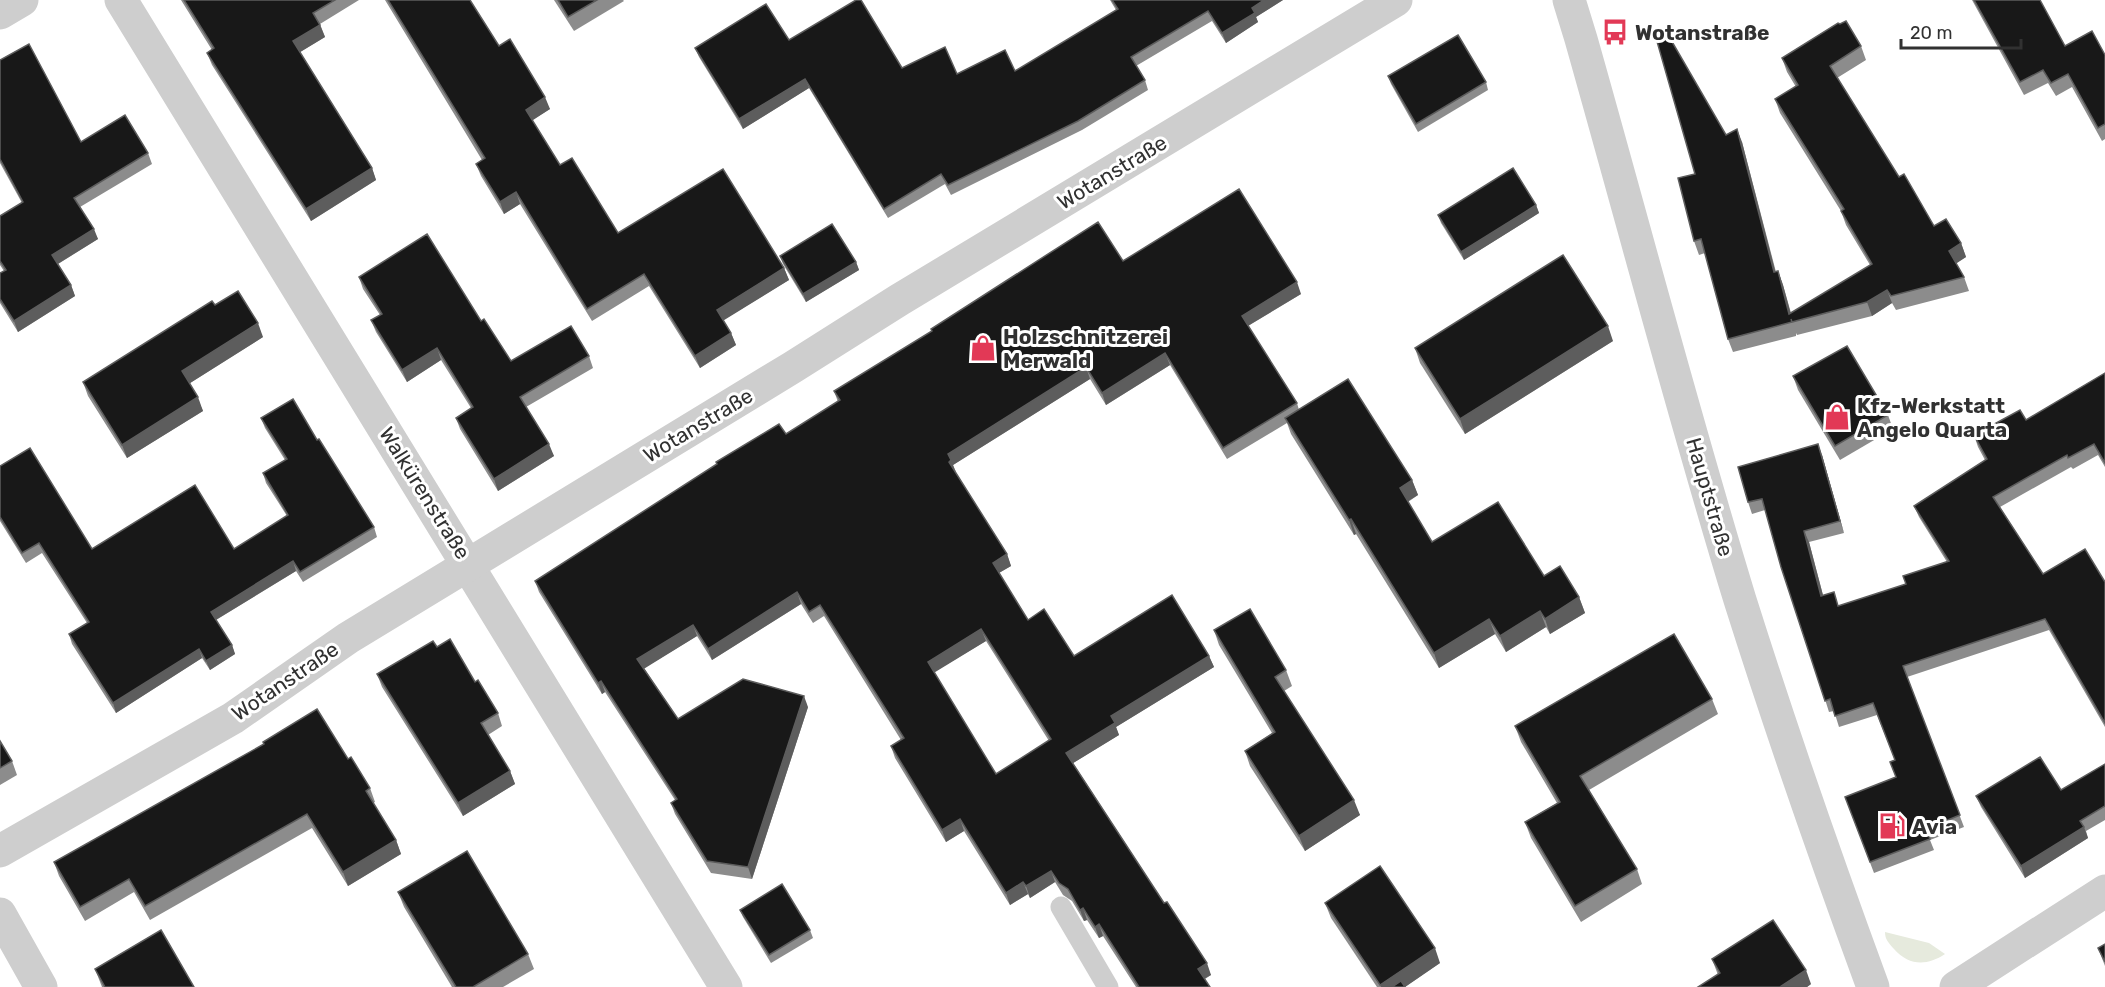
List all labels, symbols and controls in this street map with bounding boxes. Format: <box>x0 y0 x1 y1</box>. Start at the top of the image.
scale bar <box>1901 12 2021 50</box>
bus stop icon: Wotanstraße <box>1600 17 1630 47</box>
place label: Wotanstraße <box>1635 20 1770 45</box>
text: 20 m <box>1910 22 1952 44</box>
street label: Wotanstraße <box>1053 130 1171 214</box>
place label: Holzschnitzerei Merwald <box>1003 324 1168 373</box>
shop icon: Holzschnitzerei Merwald <box>968 333 998 363</box>
street label: Wotanstraße <box>639 383 757 467</box>
place label: Kfz-Werkstatt Angelo Quarta <box>1857 393 2007 442</box>
shop icon: Kfz-Werkstatt Angelo Quarta <box>1822 402 1852 432</box>
street label: Walkürenstraße <box>374 422 476 564</box>
street label: Hauptstraße <box>1681 435 1739 559</box>
street label: Wotanstraße <box>227 636 343 726</box>
fuel station icon: Avia <box>1877 811 1907 841</box>
place label: Avia <box>1912 814 1957 839</box>

